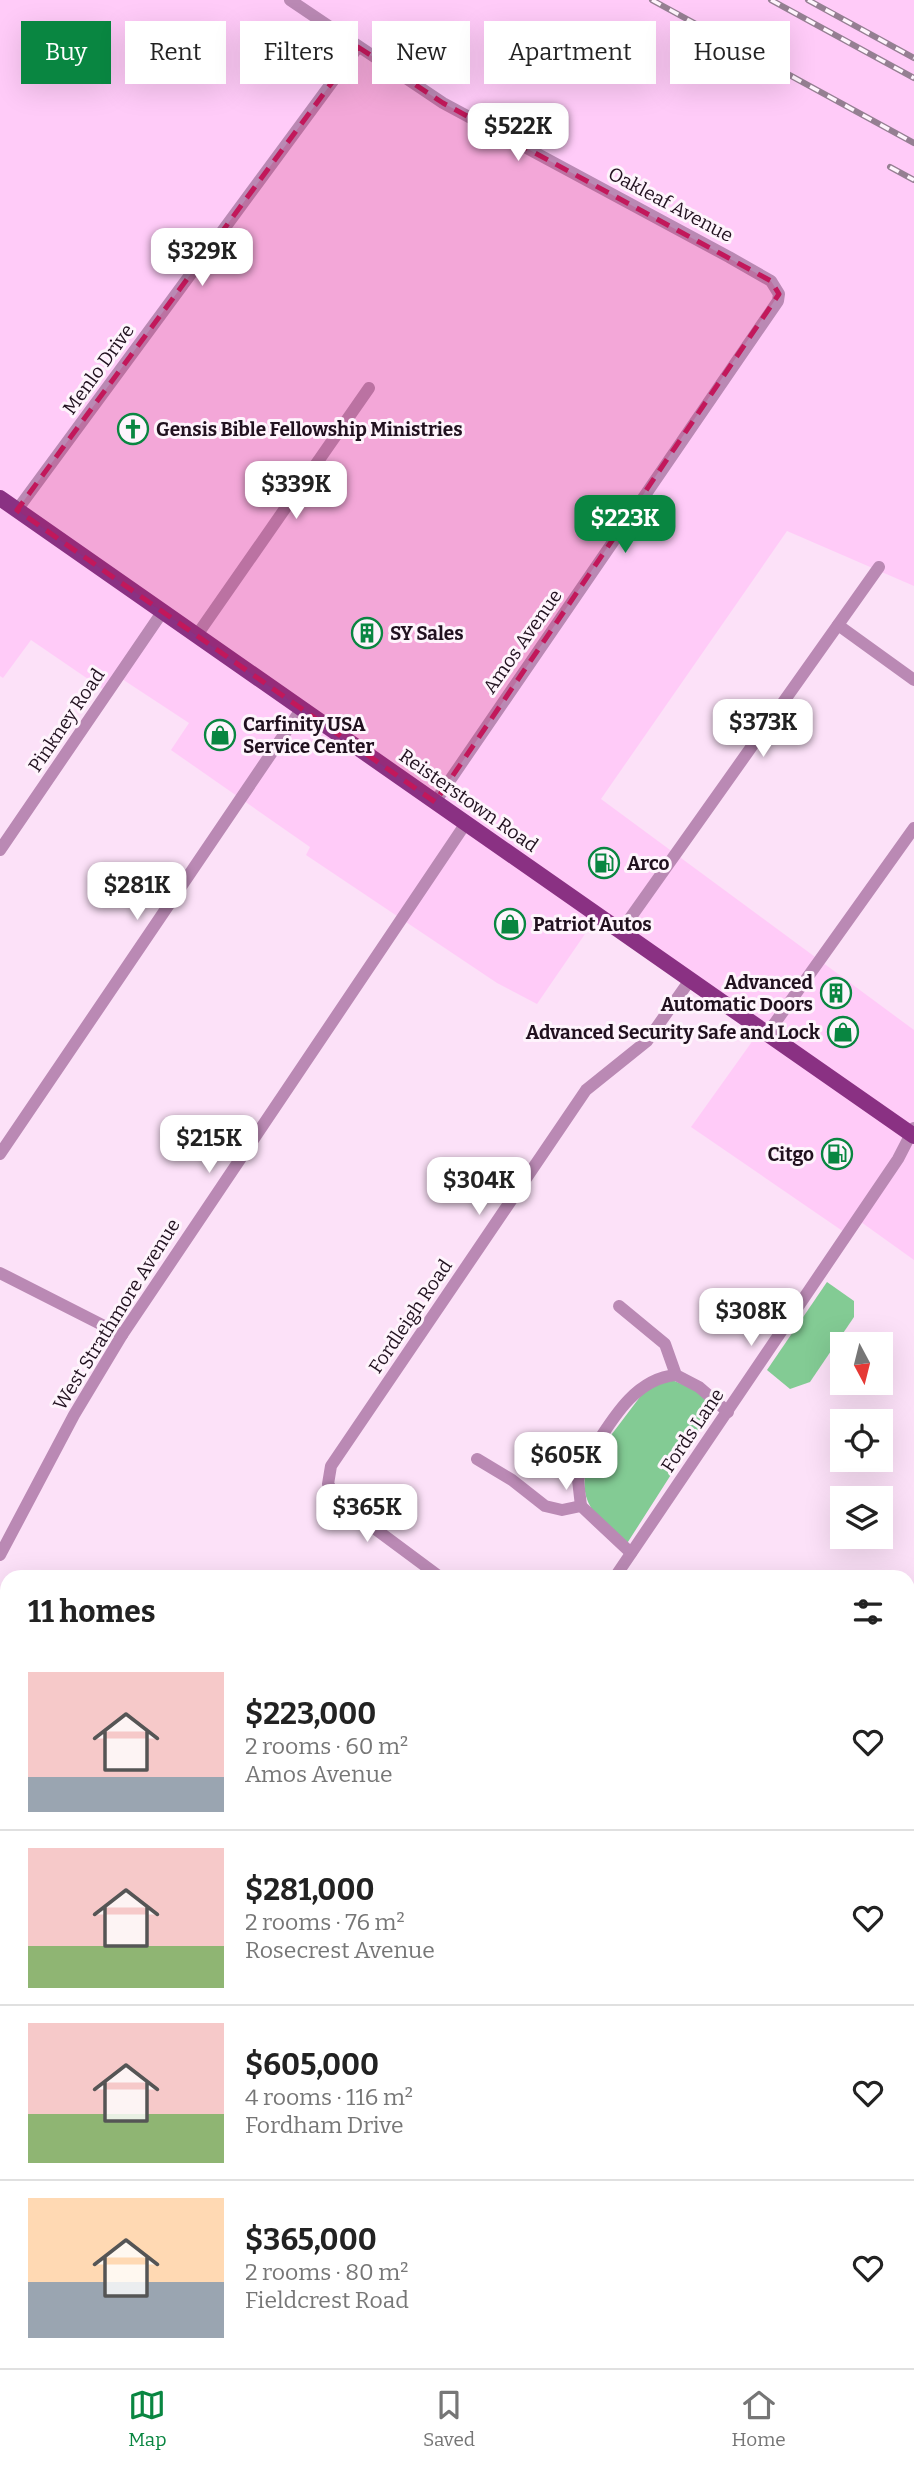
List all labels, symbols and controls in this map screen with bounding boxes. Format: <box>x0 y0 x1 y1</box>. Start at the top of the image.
chip: Buy <box>21 21 111 84</box>
chip: Rent <box>125 21 226 84</box>
chip: Filters <box>240 21 358 84</box>
chip: New <box>372 21 470 84</box>
chip: Apartment <box>484 21 656 84</box>
chip: House <box>670 21 790 84</box>
pin: $522K <box>469 104 567 163</box>
text: $522K <box>484 112 552 140</box>
street label: Oakleaf Avenue <box>604 162 737 247</box>
pin: $329K <box>153 229 251 288</box>
text: $329K <box>167 237 237 265</box>
street label: Menlo Drive <box>58 320 139 419</box>
church icon: Gensis Bible Fellowship Ministries <box>116 412 150 446</box>
place label: Gensis Bible Fellowship Ministries <box>156 418 463 441</box>
pin: $339K <box>247 462 345 521</box>
text: $339K <box>261 470 331 498</box>
pin: $223K <box>576 496 674 555</box>
text: $223K <box>590 504 660 532</box>
street label: Amos Avenue <box>478 585 567 698</box>
building icon: SY Sales <box>350 616 384 650</box>
place label: SY Sales <box>390 622 464 645</box>
street label: Pinkney Road <box>23 664 109 776</box>
pin: $373K <box>714 700 812 759</box>
text: $373K <box>729 708 797 736</box>
place label: Carfinity USA Service Center <box>243 713 374 758</box>
shop icon: Carfinity USA Service Center <box>203 718 237 752</box>
street label: Reisterstown Road <box>395 744 543 857</box>
fuel station icon: Arco <box>587 846 621 880</box>
place label: Arco <box>627 852 669 875</box>
pin: $281K <box>88 862 186 922</box>
text: $281K <box>103 871 171 899</box>
shop icon: Patriot Autos <box>493 907 527 941</box>
place label: Patriot Autos <box>533 913 652 936</box>
place label: Advanced Automatic Doors <box>661 971 814 1016</box>
building icon: Advanced Automatic Doors <box>819 976 853 1010</box>
shop icon: Advanced Security Safe and Lock <box>826 1015 860 1049</box>
place label: Advanced Security Safe and Lock <box>526 1021 821 1044</box>
pin: $215K <box>160 1116 258 1175</box>
text: $215K <box>176 1124 242 1152</box>
fuel station icon: Citgo <box>820 1137 854 1171</box>
place label: Citgo <box>767 1143 814 1166</box>
pin: $304K <box>430 1158 528 1217</box>
text: $304K <box>443 1166 515 1194</box>
street label: West Strathmore Avenue <box>48 1214 185 1414</box>
street label: Fordleigh Road <box>364 1255 457 1377</box>
pin: $308K <box>702 1288 800 1348</box>
text: $308K <box>715 1297 787 1325</box>
north arrow <box>830 1332 892 1395</box>
map controls <box>830 1332 893 1549</box>
street label: Fords Lane <box>656 1384 729 1476</box>
button: locate <box>830 1409 893 1472</box>
pin: $605K <box>517 1432 615 1492</box>
text: $605K <box>530 1441 602 1469</box>
pin: $365K <box>318 1484 416 1544</box>
button: layers <box>830 1486 893 1549</box>
text: $365K <box>332 1493 402 1521</box>
icon: filters <box>849 1593 887 1631</box>
text: 11 homes <box>28 1594 156 1630</box>
text: $223,000 <box>245 1696 376 1732</box>
icon: home <box>84 1700 168 1784</box>
icon: heart <box>849 1723 887 1761</box>
text: 2 rooms · 60 m² <box>245 1732 408 1760</box>
text: Amos Avenue <box>245 1760 392 1788</box>
text: $281,000 <box>245 1872 375 1908</box>
icon: home <box>84 1876 168 1960</box>
icon: heart <box>849 1899 887 1937</box>
text: 2 rooms · 76 m² <box>245 1908 405 1936</box>
text: Rosecrest Avenue <box>245 1936 435 1964</box>
text: $605,000 <box>245 2047 379 2083</box>
icon: home <box>84 2051 168 2135</box>
icon: heart <box>849 2074 887 2112</box>
text: 4 rooms · 116 m² <box>245 2083 413 2111</box>
text: Fordham Drive <box>245 2111 403 2139</box>
text: $365,000 <box>245 2222 377 2258</box>
icon: home <box>84 2226 168 2310</box>
icon: heart <box>849 2249 887 2287</box>
text: 2 rooms · 80 m² <box>245 2258 408 2286</box>
text: Fieldcrest Road <box>245 2286 409 2314</box>
tab: Map <box>128 2386 167 2451</box>
tab: Saved <box>423 2386 475 2451</box>
tab: Home <box>732 2386 786 2451</box>

